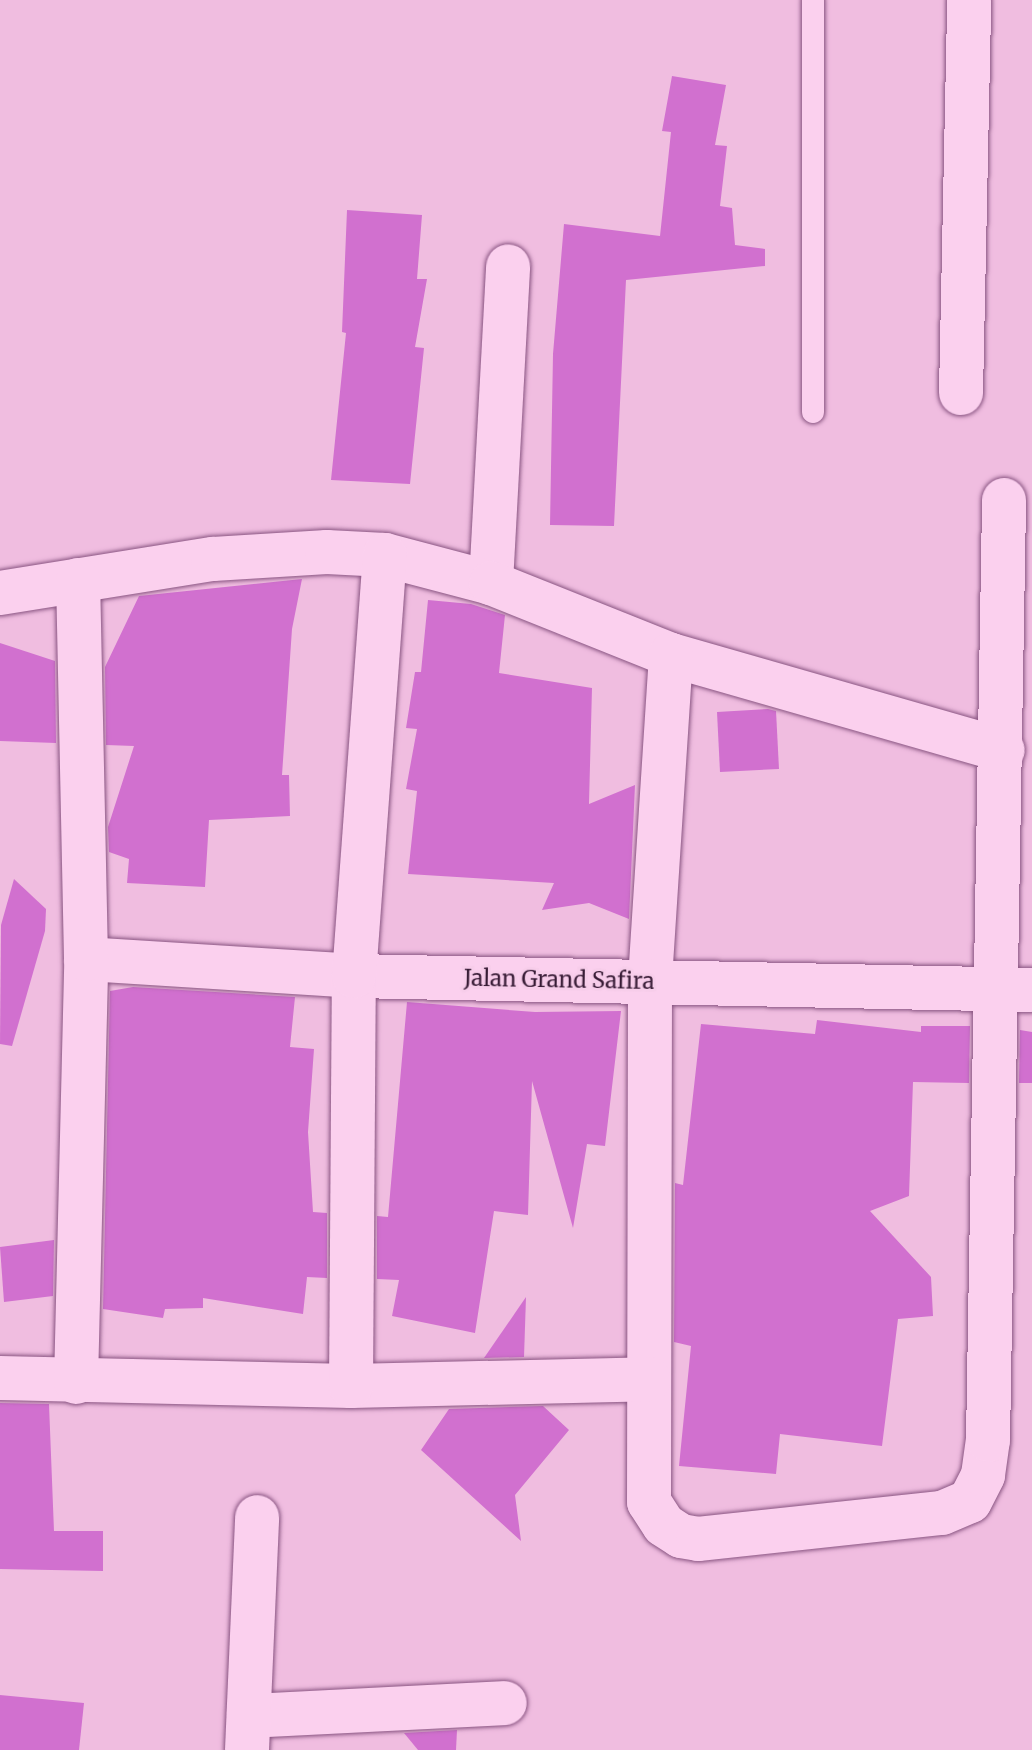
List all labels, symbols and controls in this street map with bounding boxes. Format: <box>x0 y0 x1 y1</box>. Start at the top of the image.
street label: Jalan Grand Safira <box>464 965 654 995</box>

